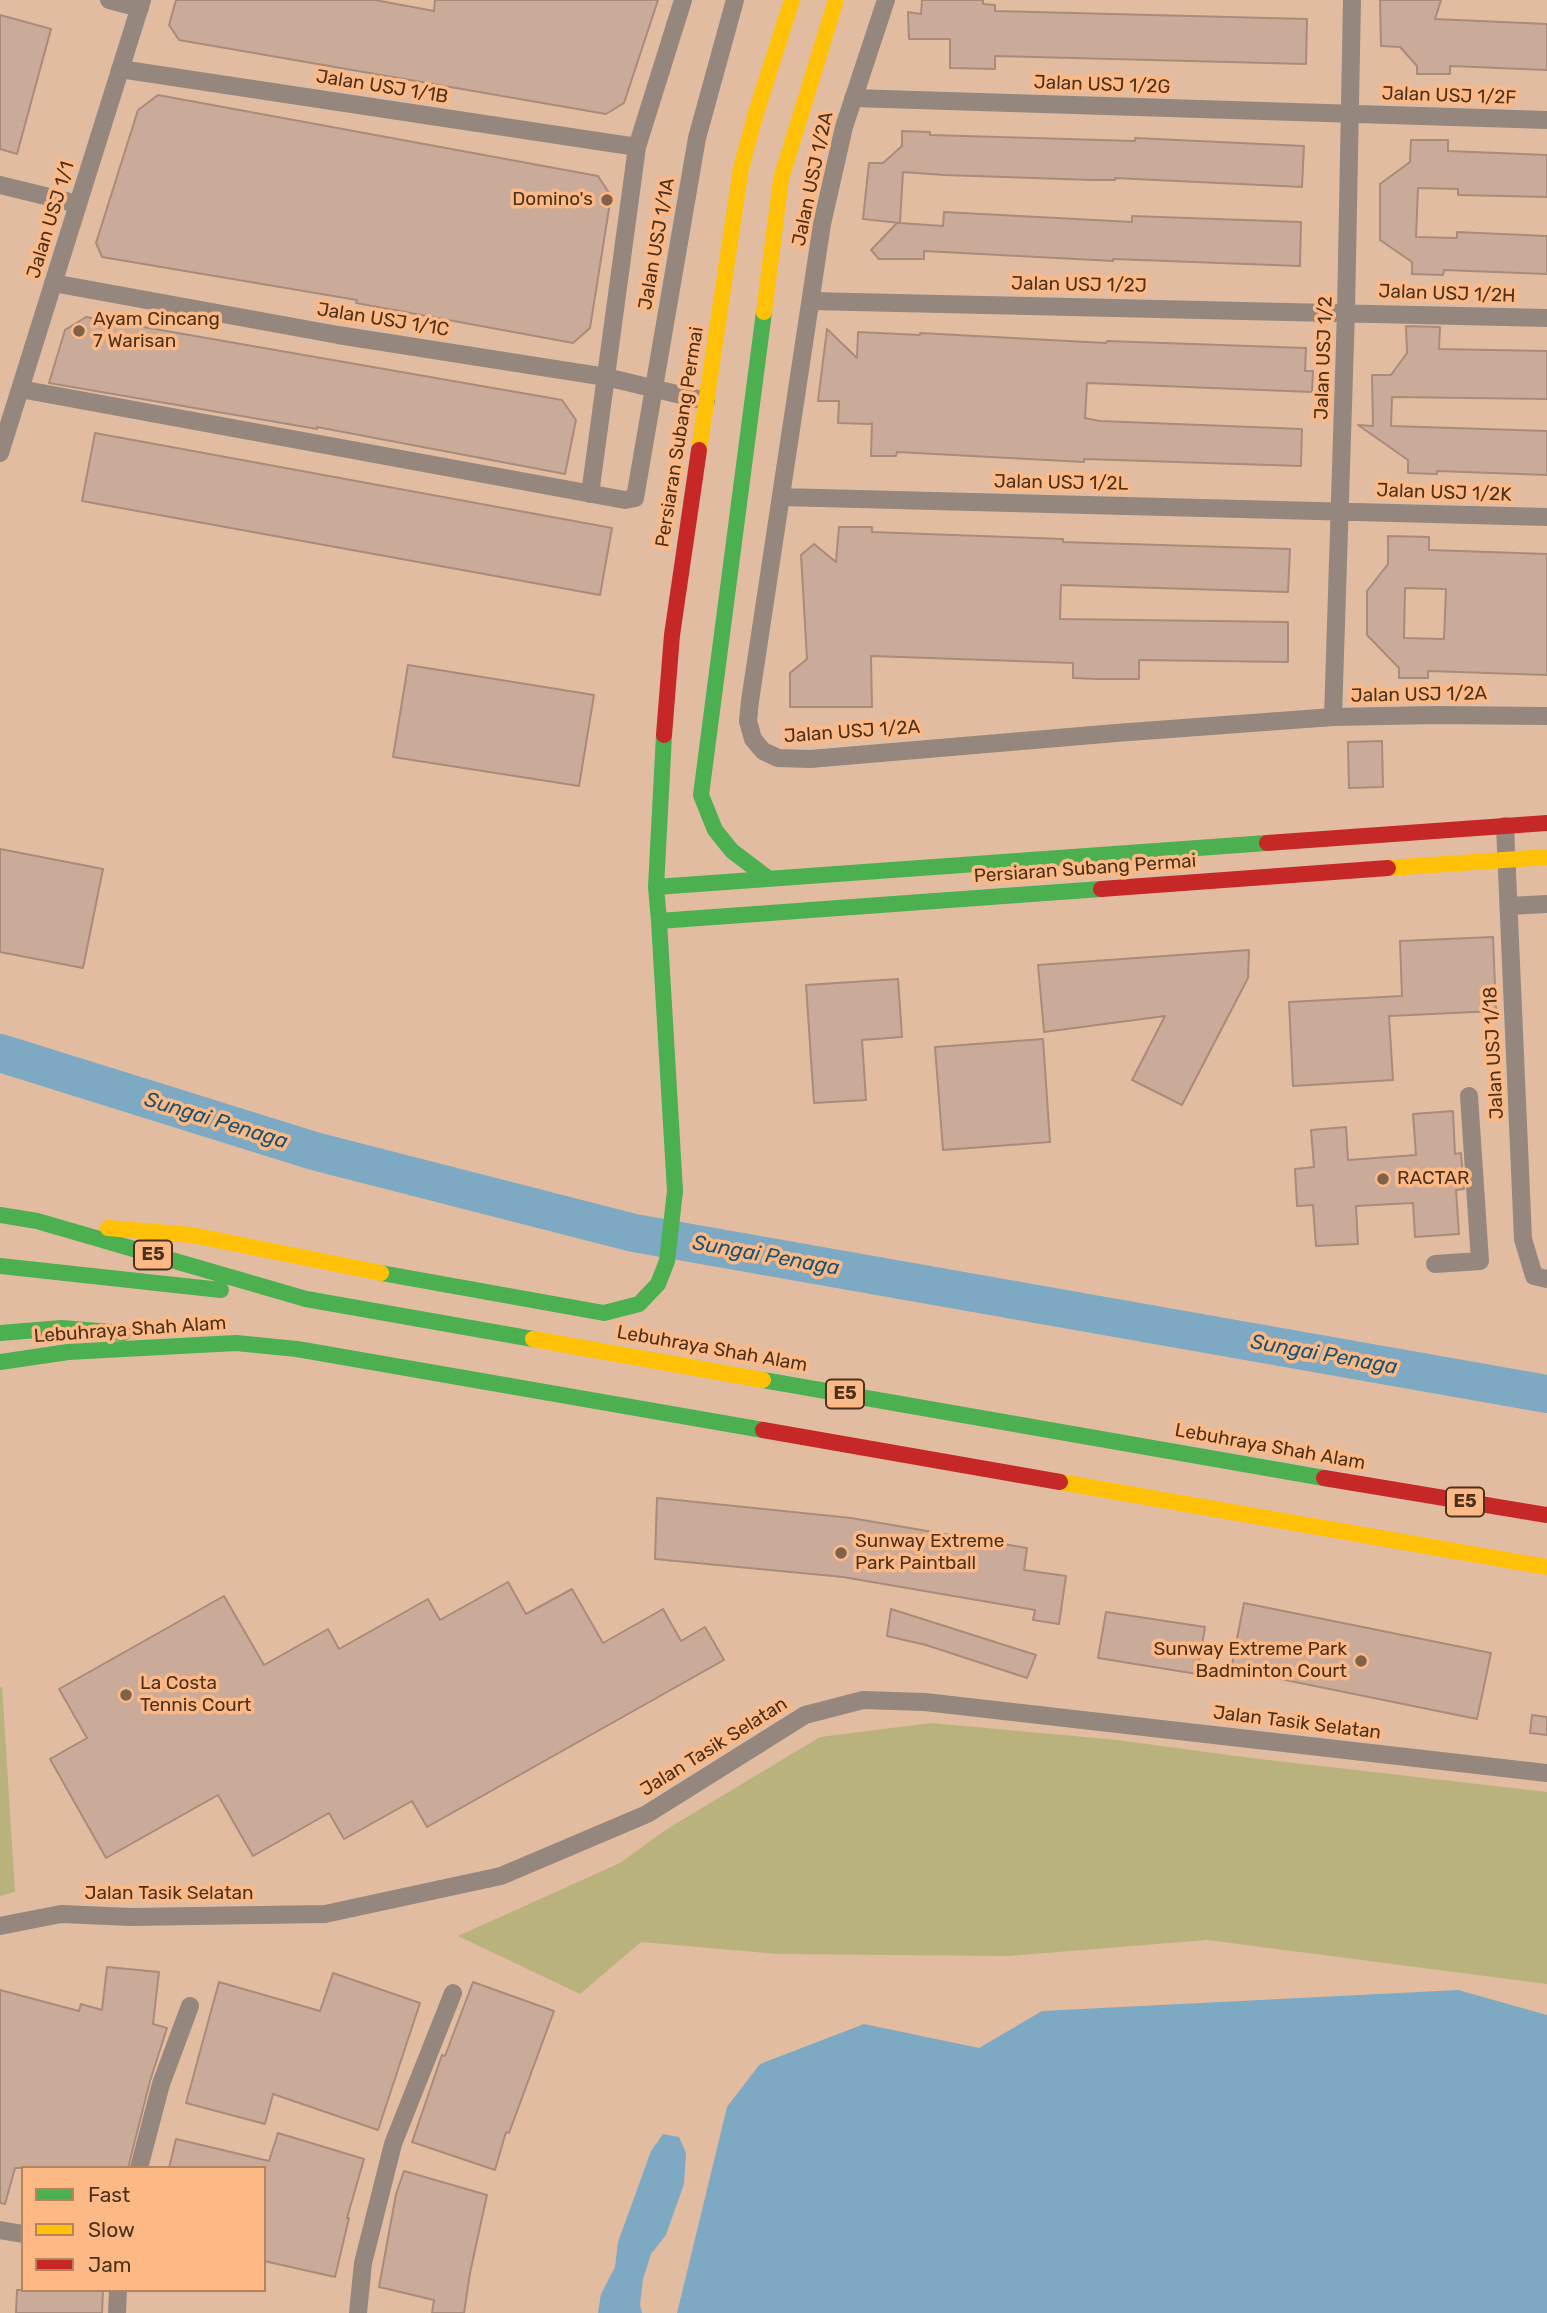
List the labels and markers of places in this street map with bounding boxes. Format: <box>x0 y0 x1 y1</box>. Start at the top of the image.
place label: Domino's <box>512 189 593 211</box>
marker: Domino's <box>599 192 615 208</box>
place label: Ayam Cincang 7 Warisan <box>93 309 220 353</box>
marker: Ayam Cincang 7 Warisan <box>71 323 87 339</box>
place label: RACTAR <box>1397 1168 1469 1190</box>
marker: RACTAR <box>1375 1171 1391 1187</box>
place label: Sunway Extreme Park Paintball <box>855 1531 1004 1575</box>
marker: Sunway Extreme Park Paintball <box>833 1545 849 1561</box>
place label: Sunway Extreme Park Badminton Court <box>1153 1639 1347 1683</box>
marker: Sunway Extreme Park Badminton Court <box>1353 1653 1369 1669</box>
place label: La Costa Tennis Court <box>140 1673 251 1717</box>
marker: La Costa Tennis Court <box>118 1687 134 1703</box>

